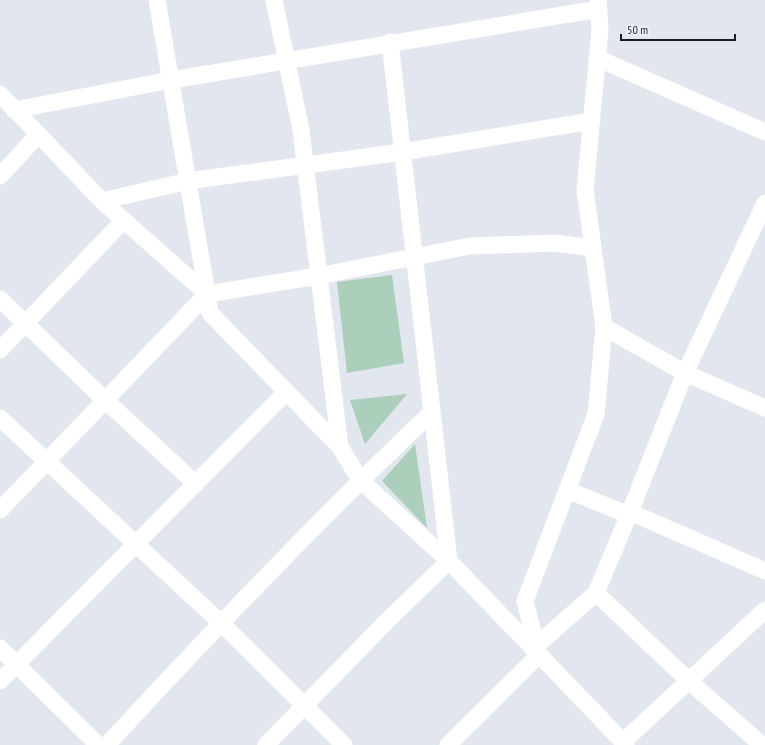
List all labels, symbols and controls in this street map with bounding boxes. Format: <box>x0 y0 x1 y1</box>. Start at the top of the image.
scale bar <box>621 16 735 42</box>
text: 50 m <box>627 22 648 37</box>

